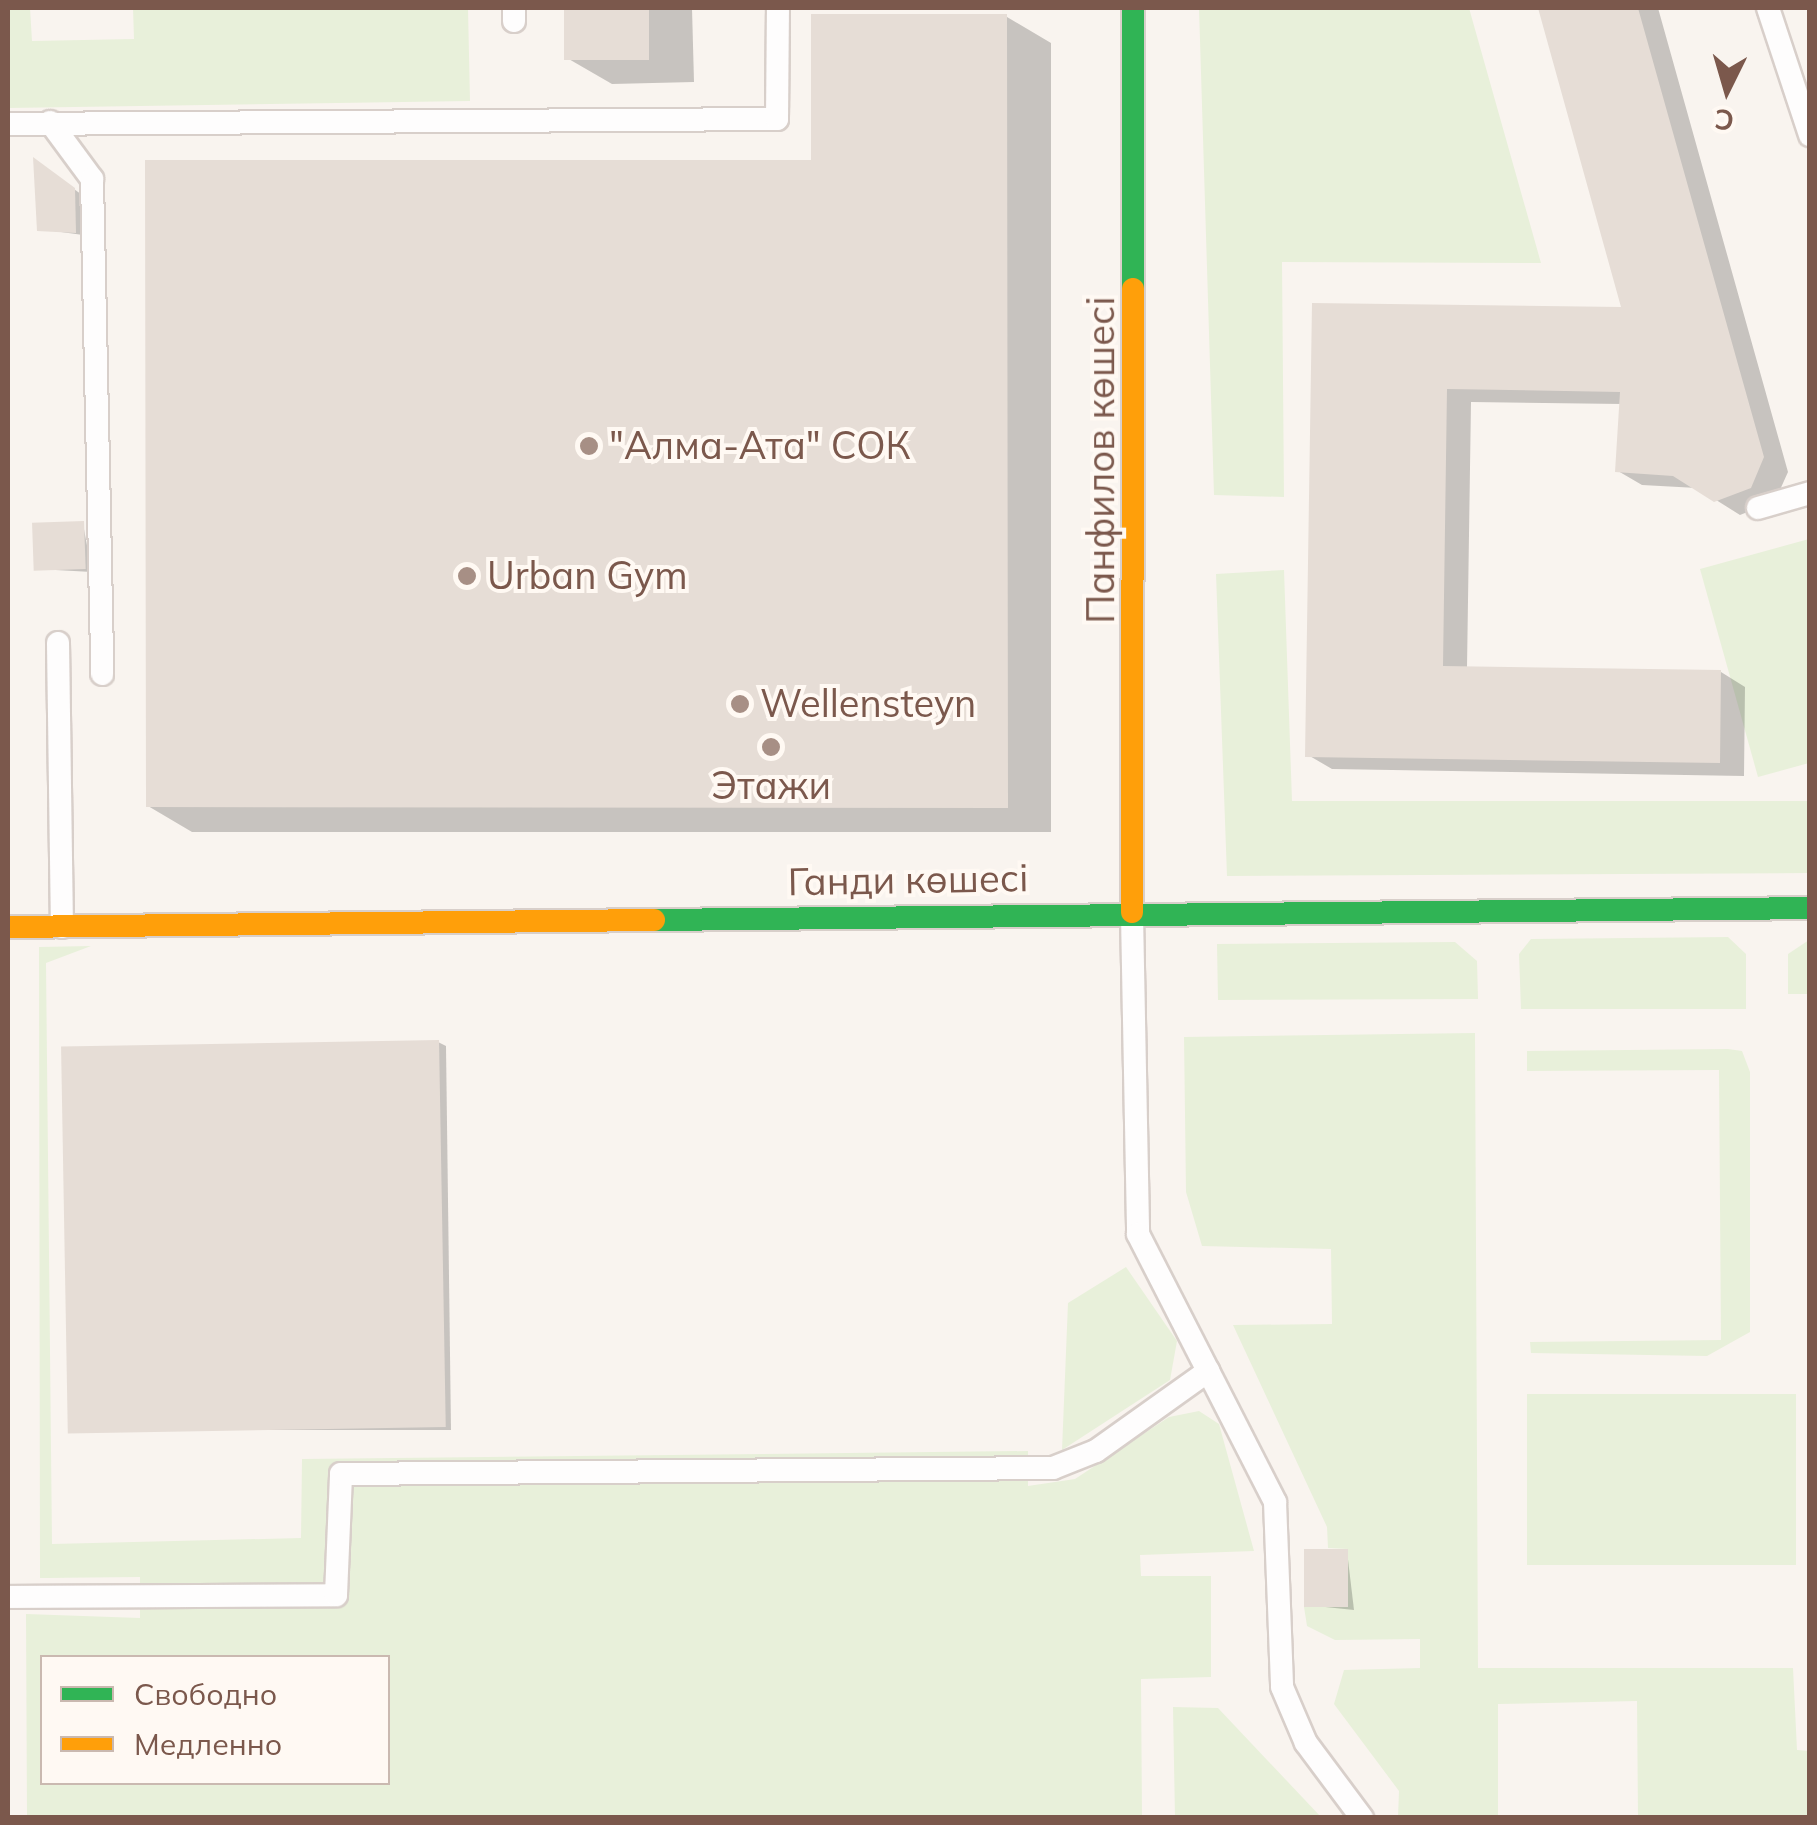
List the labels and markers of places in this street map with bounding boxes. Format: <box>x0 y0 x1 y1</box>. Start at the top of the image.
place label: "Алма-Ата" СОК <box>609 423 911 469</box>
marker: "Алма-Ата" СОК <box>578 435 600 457</box>
place label: Urban Gym <box>487 553 688 599</box>
marker: Urban Gym <box>456 565 478 587</box>
place label: Wellensteyn <box>760 681 976 727</box>
marker: Wellensteyn <box>729 693 751 715</box>
marker: Этажи <box>760 736 782 758</box>
place label: Этажи <box>711 763 831 809</box>

